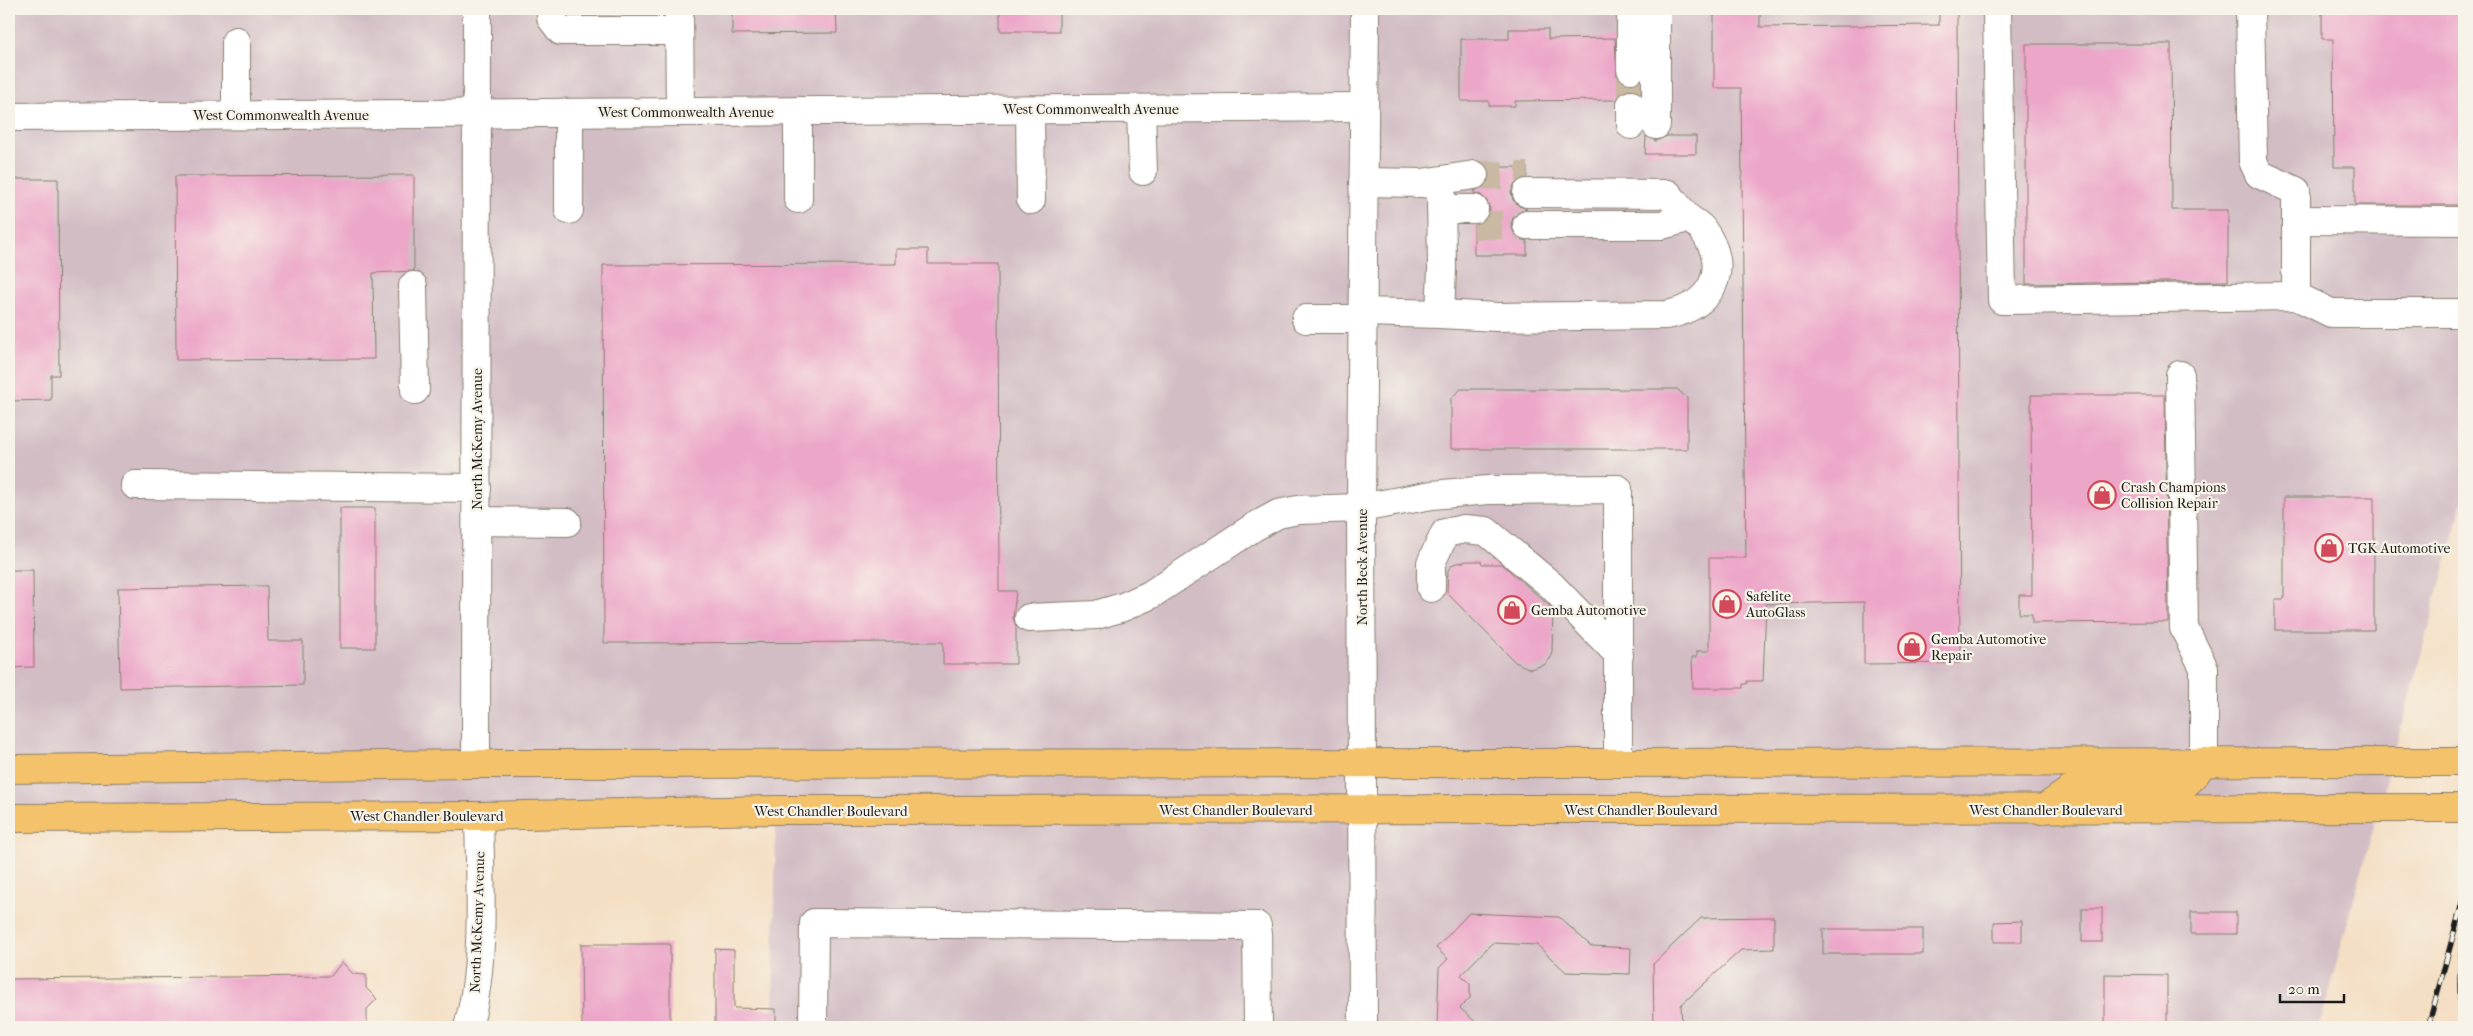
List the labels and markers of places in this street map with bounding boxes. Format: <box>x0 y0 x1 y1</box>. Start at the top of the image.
place label: Crash Champions Collision Repair <box>2121 479 2226 512</box>
shop icon: Crash Champions Collision Repair <box>2087 480 2117 510</box>
shop icon: TGK Automotive <box>2314 533 2344 563</box>
place label: TGK Automotive <box>2348 540 2451 557</box>
place label: Safelite AutoGlass <box>1745 588 1806 621</box>
shop icon: Safelite AutoGlass <box>1712 589 1742 619</box>
shop icon: Gemba Automotive <box>1497 595 1527 625</box>
place label: Gemba Automotive <box>1531 602 1646 619</box>
place label: Gemba Automotive Repair <box>1931 631 2046 664</box>
shop icon: Gemba Automotive Repair <box>1897 632 1927 662</box>

